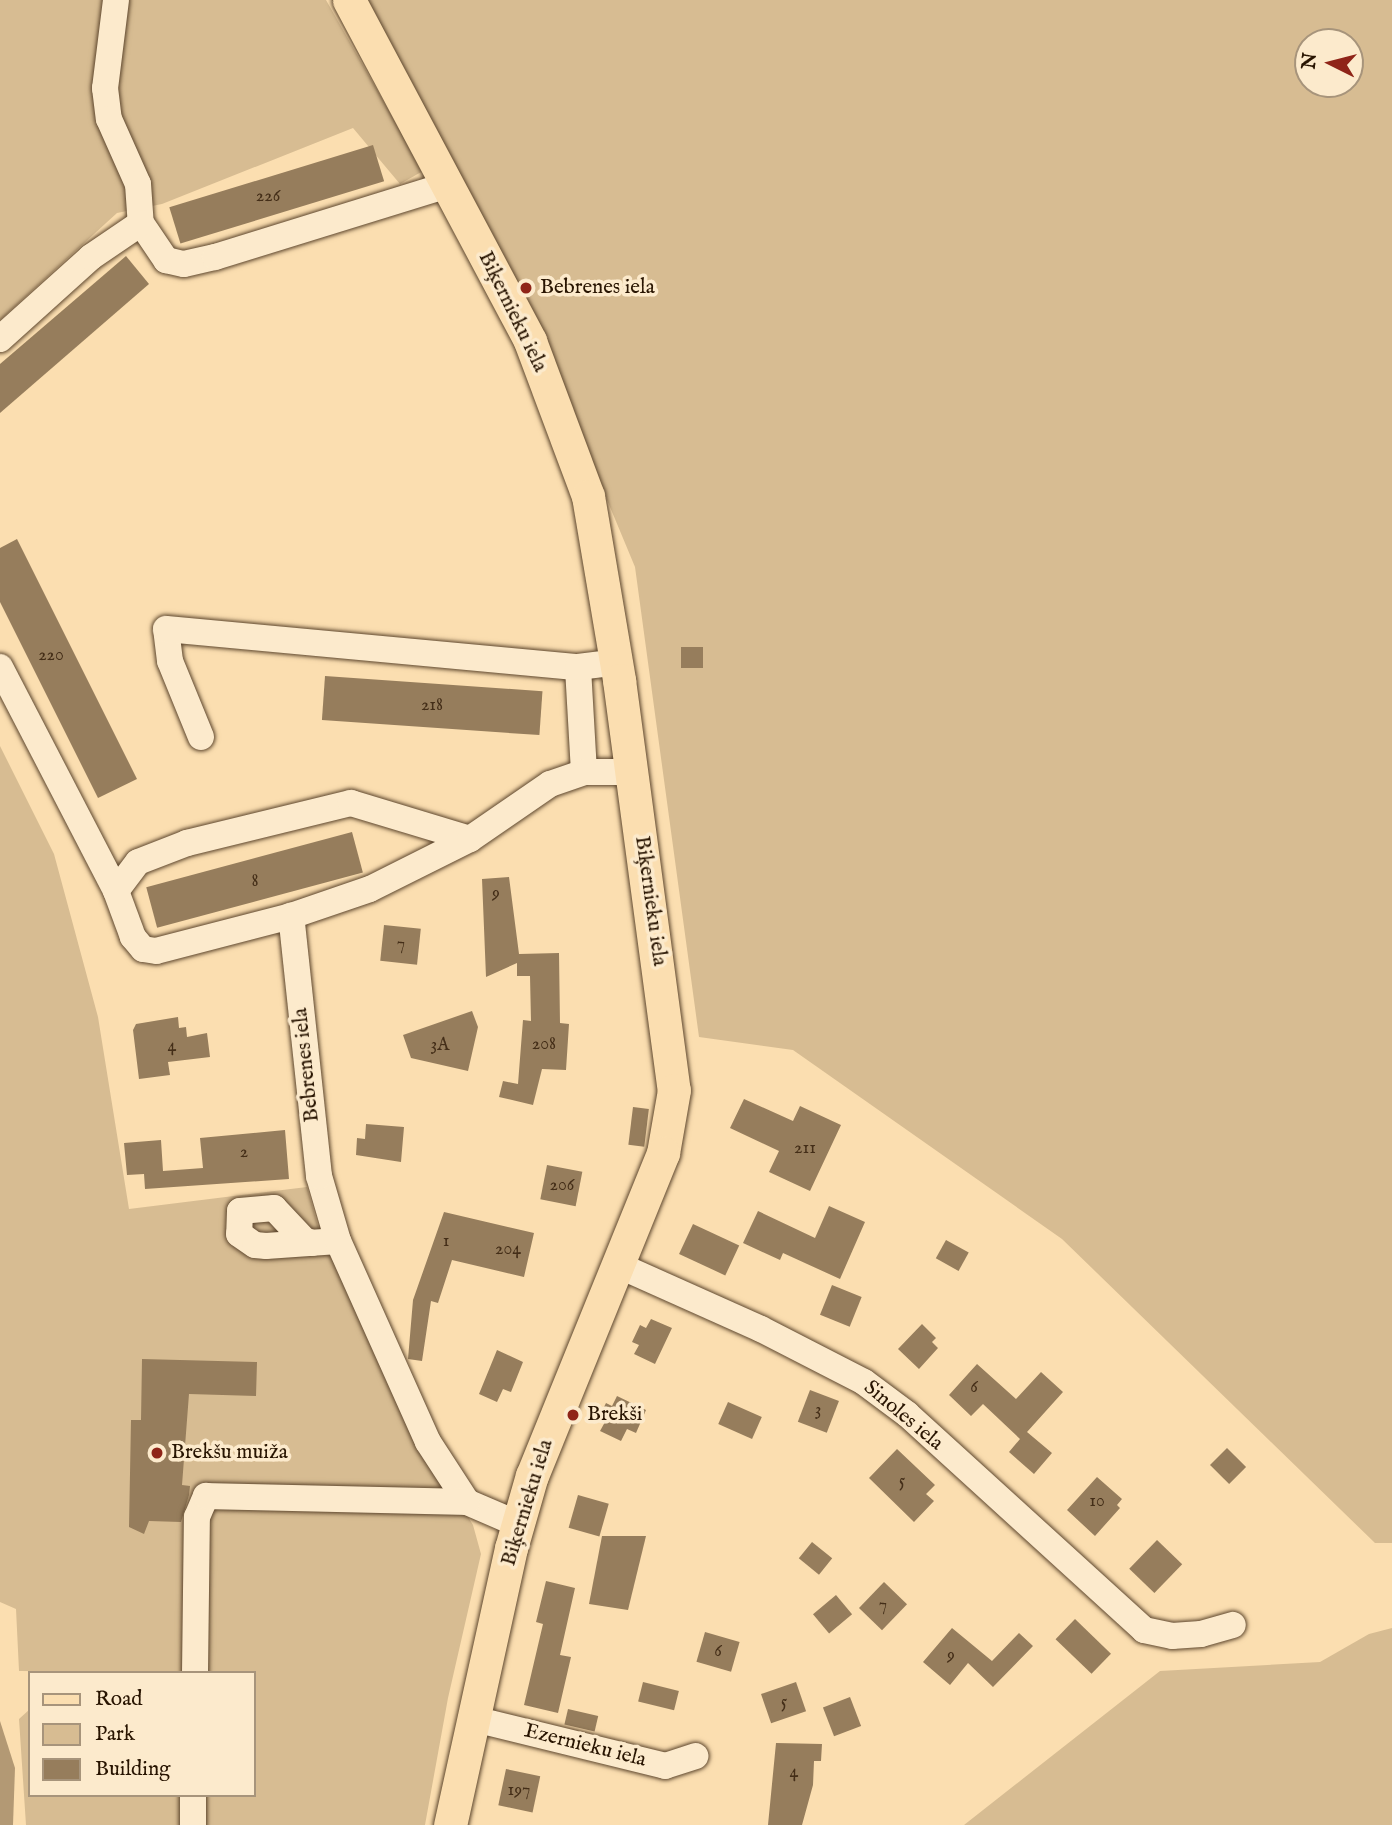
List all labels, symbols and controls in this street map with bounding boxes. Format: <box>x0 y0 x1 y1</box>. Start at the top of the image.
north arrow <box>1294 28 1364 98</box>
text: N <box>1297 52 1323 70</box>
house number: 226 <box>256 186 280 208</box>
street label: Biķernieku iela <box>472 248 552 376</box>
place label: Bebrenes iela <box>540 275 655 301</box>
marker: Bebrenes iela <box>518 280 534 296</box>
house number: 220 <box>38 645 64 667</box>
house number: 218 <box>421 695 443 717</box>
street label: Biķernieku iela <box>628 834 672 968</box>
house number: 8 <box>251 871 259 893</box>
house number: 9 <box>492 883 500 905</box>
house number: 7 <box>397 934 405 956</box>
street label: Bebrenes iela <box>288 1007 326 1123</box>
house number: 208 <box>532 1034 556 1056</box>
house number: 3A <box>431 1035 449 1057</box>
house number: 4 <box>168 1036 176 1058</box>
house number: 211 <box>794 1138 816 1160</box>
house number: 2 <box>240 1142 248 1164</box>
house number: 206 <box>550 1175 574 1197</box>
house number: 1 <box>443 1231 449 1253</box>
house number: 204 <box>495 1239 521 1261</box>
street label: Sinoles iela <box>858 1375 948 1457</box>
house number: 6 <box>970 1377 978 1399</box>
house number: 3 <box>815 1400 821 1422</box>
place label: Brekši <box>587 1402 642 1428</box>
marker: Brekši <box>565 1407 581 1423</box>
street label: Biķernieku iela <box>497 1437 559 1569</box>
place label: Brekšu muiža <box>171 1440 288 1466</box>
marker: Brekšu muiža <box>149 1445 165 1461</box>
house number: 5 <box>899 1471 905 1493</box>
house number: 10 <box>1089 1491 1105 1513</box>
house number: 7 <box>879 1595 887 1617</box>
house number: 6 <box>714 1641 722 1663</box>
house number: 9 <box>947 1645 955 1667</box>
legend <box>28 1671 256 1797</box>
text: Road <box>95 1686 142 1713</box>
house number: 5 <box>781 1692 787 1714</box>
street label: Ezernieku iela <box>521 1719 649 1773</box>
text: Park <box>95 1721 135 1748</box>
text: Building <box>95 1756 170 1783</box>
house number: 4 <box>790 1762 798 1784</box>
house number: 197 <box>508 1780 530 1802</box>

